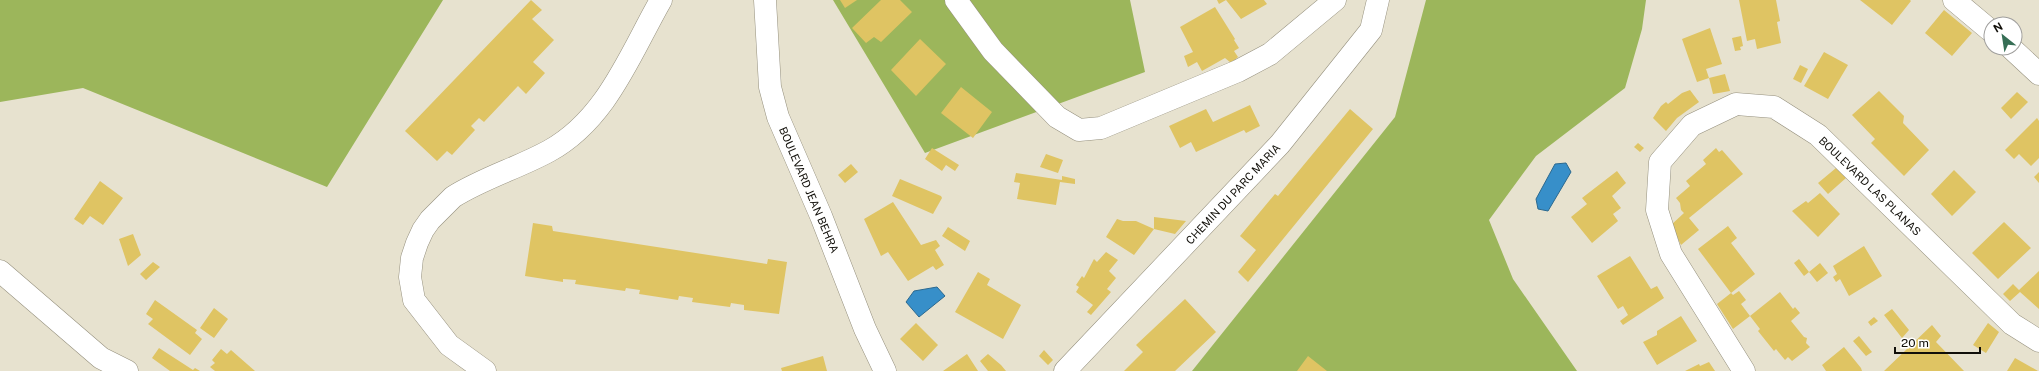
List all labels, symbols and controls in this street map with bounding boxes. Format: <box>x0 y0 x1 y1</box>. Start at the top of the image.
north arrow <box>1983 16 2023 56</box>
text: N <box>1991 20 2005 35</box>
street label: BOULEVARD JEAN BEHRA <box>777 125 841 255</box>
street label: BOULEVARD LAS PLANAS <box>1817 134 1923 238</box>
street label: CHEMIN DU PARC MARIA <box>1183 141 1283 247</box>
scale bar <box>1895 329 1980 355</box>
text: 20 m <box>1901 336 1929 350</box>

